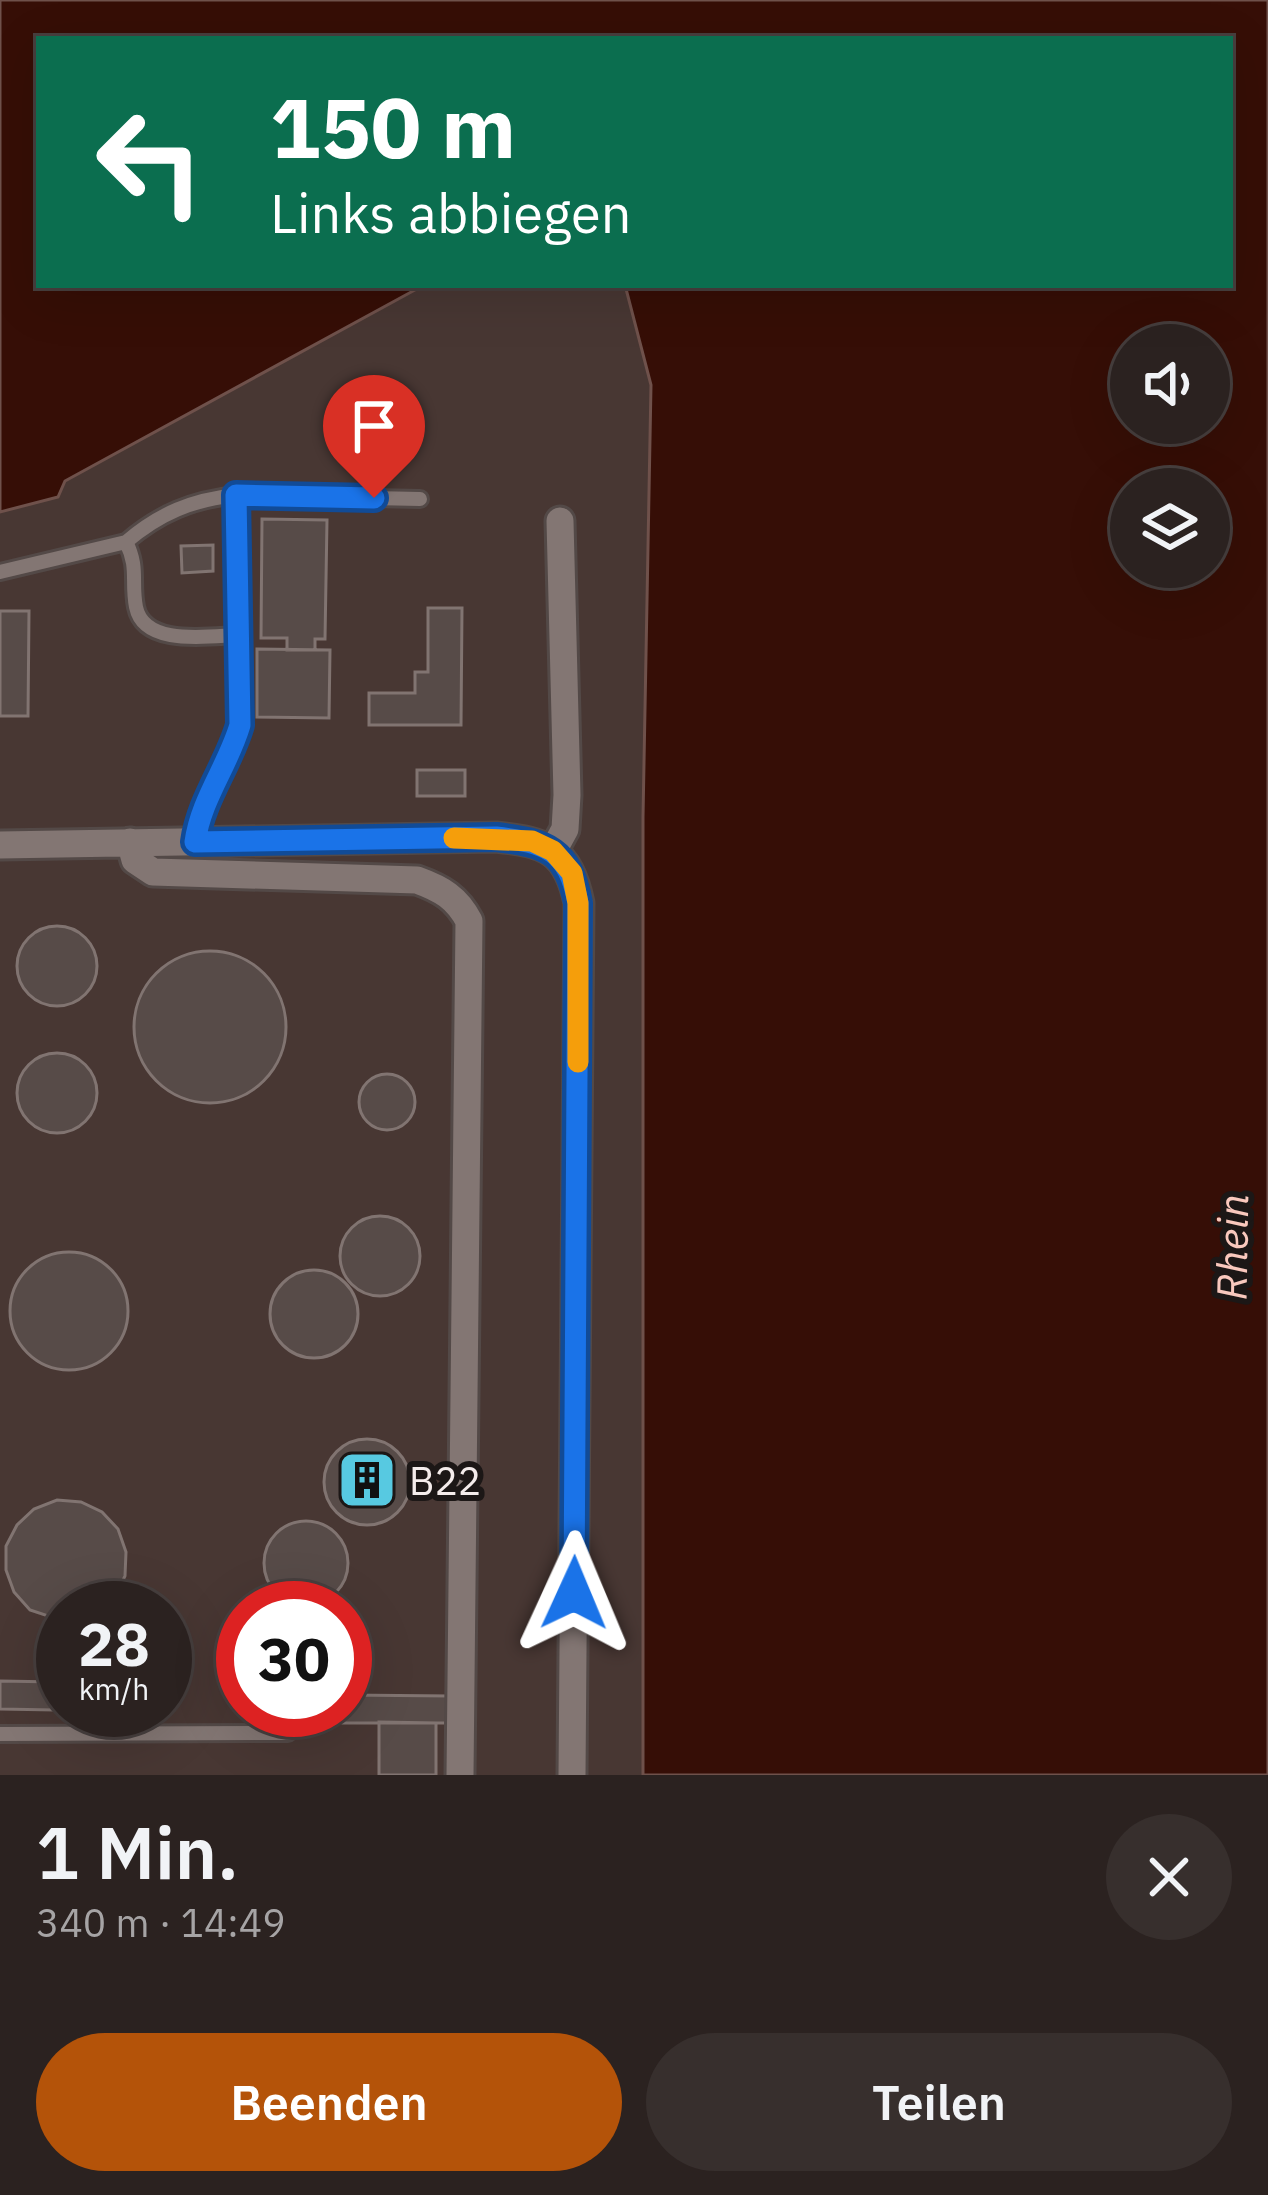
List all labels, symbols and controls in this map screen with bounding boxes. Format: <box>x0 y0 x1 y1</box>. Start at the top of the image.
text: 150 m <box>270 72 516 181</box>
icon: left <box>72 84 228 240</box>
text: Links abbiegen <box>270 178 631 248</box>
map controls <box>1110 324 1230 588</box>
button: sound <box>1110 324 1230 444</box>
pin <box>323 375 425 498</box>
icon: arrive <box>341 393 407 459</box>
button: layers <box>1110 468 1230 588</box>
water label: Rhein <box>1204 1193 1260 1301</box>
building icon: B22 <box>336 1449 398 1511</box>
place label: B22 <box>409 1455 481 1506</box>
position arrow <box>511 1530 637 1656</box>
speed limit sign: 30 <box>216 1581 372 1737</box>
text: 28 <box>78 1604 150 1683</box>
text: km/h <box>79 1669 149 1708</box>
text: 1 Min. <box>36 1805 239 1899</box>
button: close <box>1106 1814 1232 1940</box>
text: 340 m · 14:49 <box>36 1897 286 1948</box>
button: Beenden <box>36 2033 622 2171</box>
button: Teilen <box>646 2033 1232 2171</box>

